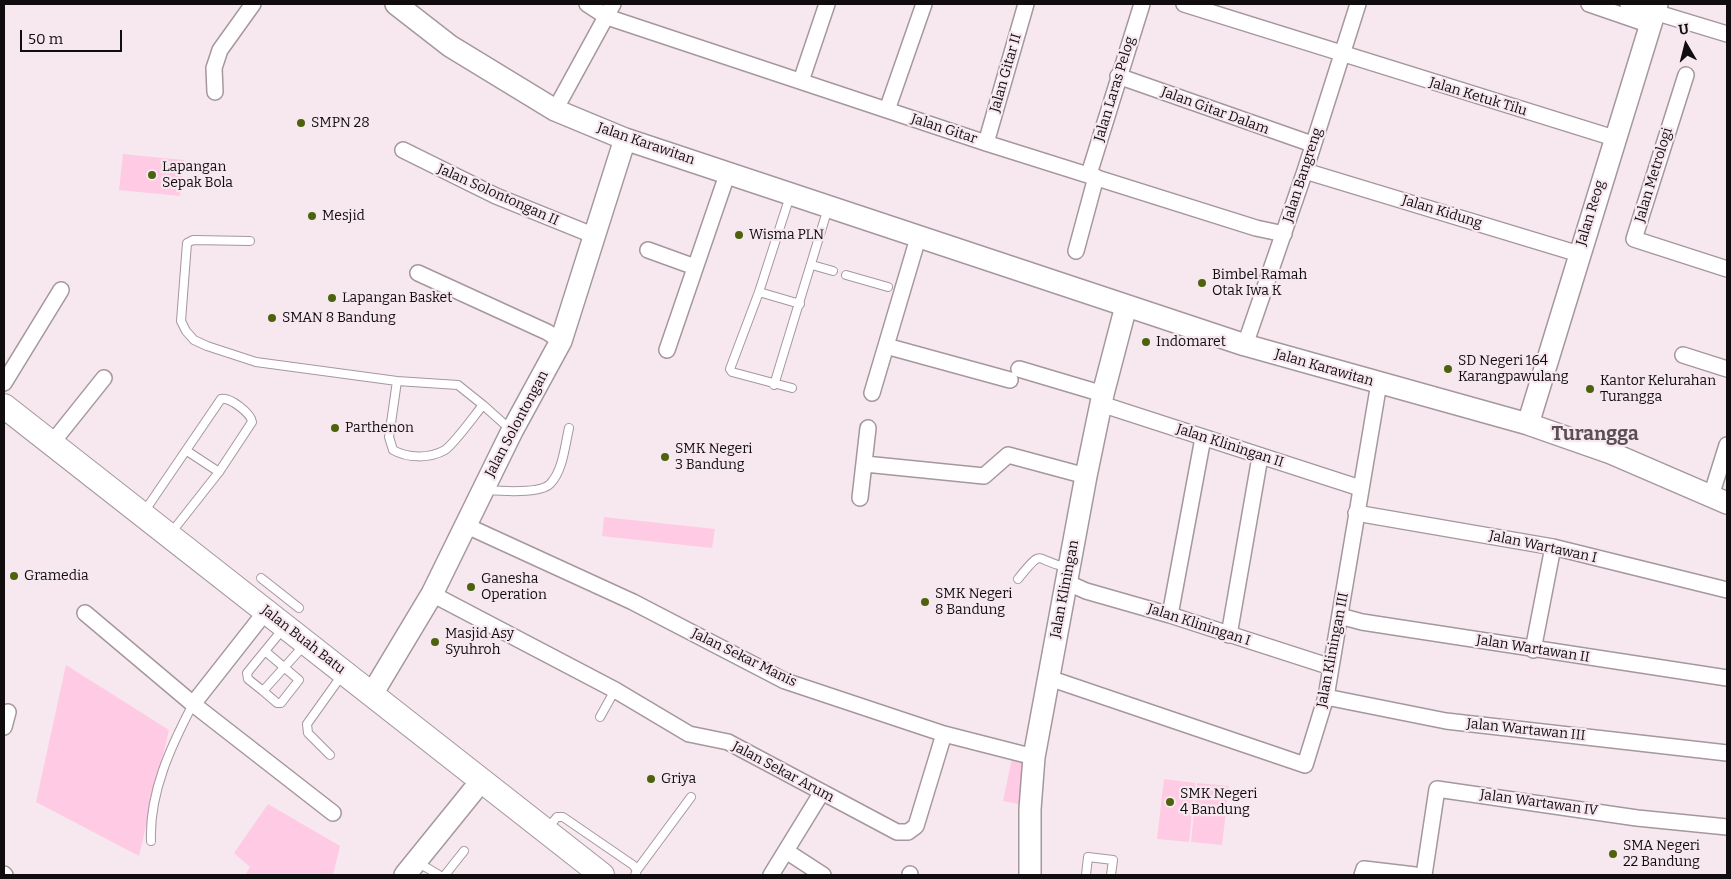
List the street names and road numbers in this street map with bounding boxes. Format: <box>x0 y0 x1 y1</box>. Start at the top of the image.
street label: Jalan Gitar II <box>987 32 1025 114</box>
street label: Jalan Laras Pelog <box>1091 34 1139 144</box>
street label: Jalan Ketuk Tilu <box>1427 74 1529 120</box>
street label: Jalan Gitar Dalam <box>1159 84 1271 138</box>
street label: Jalan Gitar <box>909 110 979 148</box>
street label: Jalan Karawitan <box>595 119 697 169</box>
street label: Jalan Bangreng <box>1280 126 1326 224</box>
street label: Jalan Metrologi <box>1632 126 1676 224</box>
street label: Jalan Solontongan II <box>435 161 561 229</box>
street label: Jalan Reog <box>1573 178 1609 248</box>
street label: Jalan Kidung <box>1400 192 1484 232</box>
street label: Jalan Karawitan <box>1273 346 1375 390</box>
street label: Jalan Solontongan <box>482 368 552 480</box>
street label: Jalan Kliningan II <box>1174 421 1286 471</box>
street label: Jalan Wartawan I <box>1488 527 1598 567</box>
street label: Jalan Kliningan <box>1047 539 1083 639</box>
street label: Jalan Kliningan III <box>1314 591 1352 709</box>
street label: Jalan Kliningan I <box>1145 600 1253 650</box>
street label: Jalan Buah Batu <box>258 602 348 678</box>
street label: Jalan Sekar Manis <box>689 625 799 691</box>
street label: Jalan Wartawan II <box>1475 632 1591 666</box>
street label: Jalan Wartawan III <box>1466 715 1586 745</box>
street label: Jalan Sekar Arum <box>729 738 837 806</box>
street label: Jalan Wartawan IV <box>1479 786 1599 820</box>

